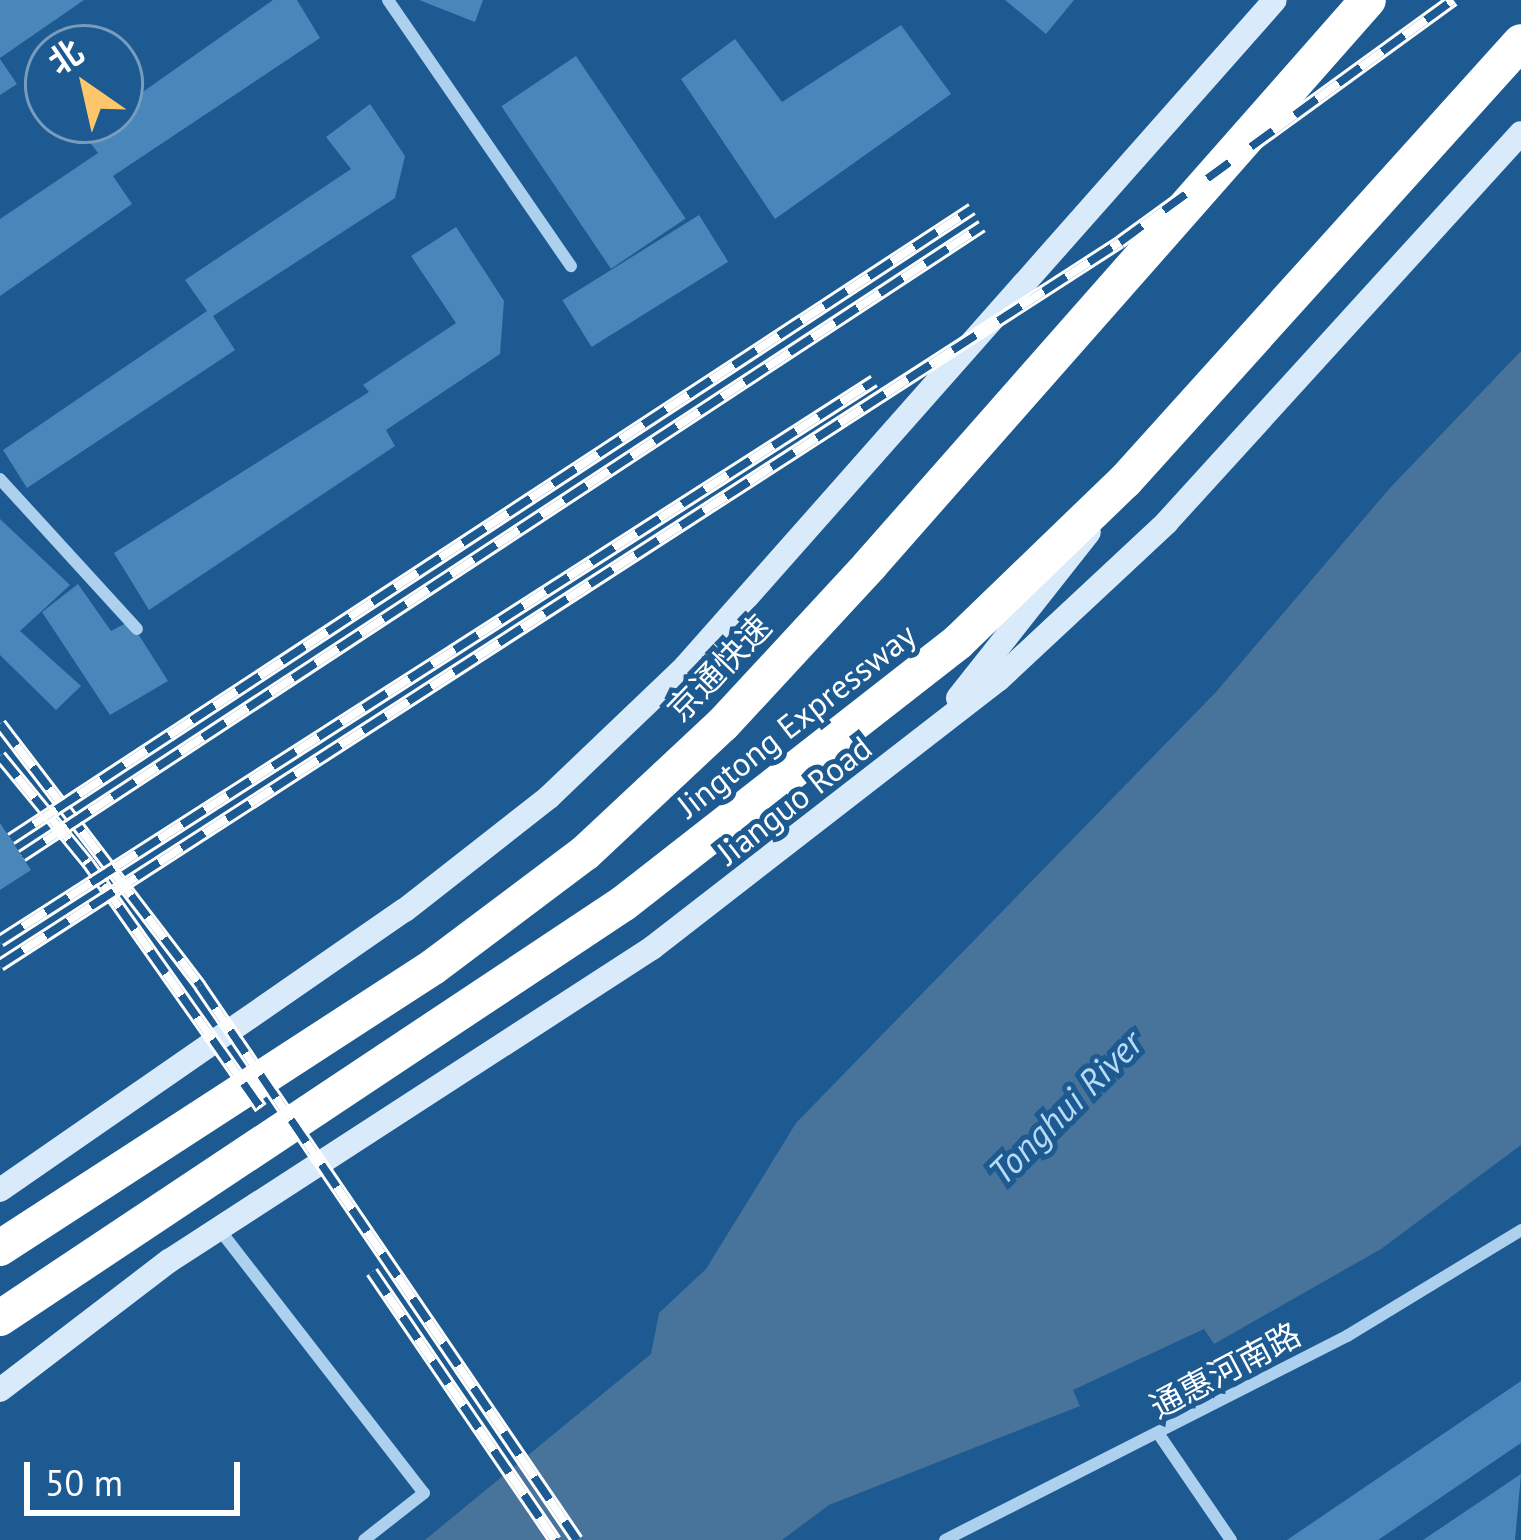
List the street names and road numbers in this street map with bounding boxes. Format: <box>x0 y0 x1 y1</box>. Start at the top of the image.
street label: 京通快速 <box>659 607 779 729</box>
street label: Jingtong Expressway <box>669 615 923 825</box>
street label: Jianguo Road <box>709 728 879 872</box>
street label: 通惠河南路 <box>1143 1314 1307 1426</box>

